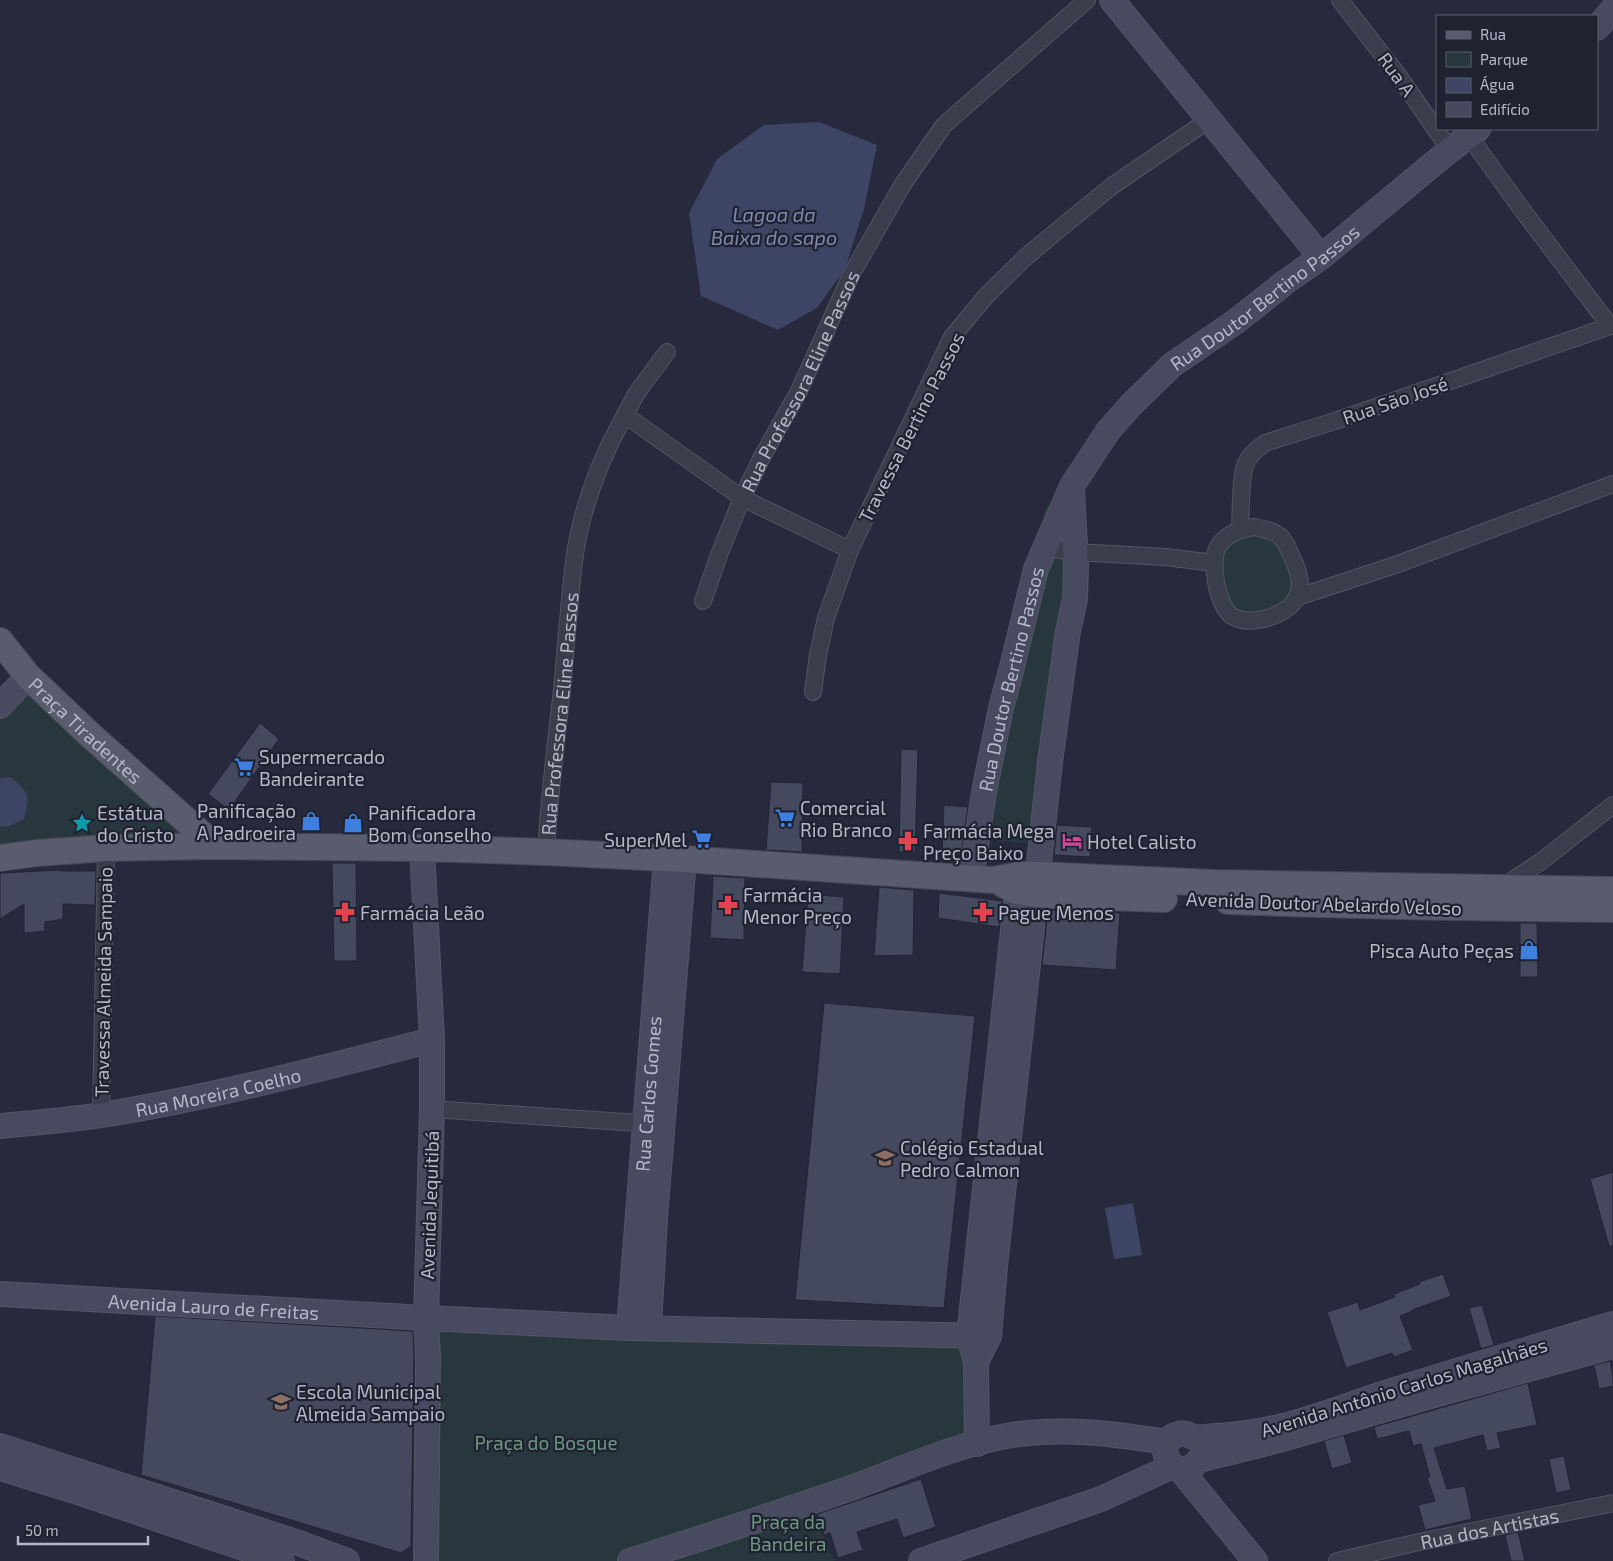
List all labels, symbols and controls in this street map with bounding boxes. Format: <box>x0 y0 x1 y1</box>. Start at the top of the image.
legend <box>1436 15 1598 130</box>
text: Rua <box>1480 25 1506 43</box>
street label: Rua A <box>1373 48 1421 101</box>
text: Parque <box>1480 50 1528 68</box>
text: Água <box>1480 75 1515 93</box>
text: Edifício <box>1480 100 1530 118</box>
water label: Lagoa da Baixa do sapo <box>711 202 837 249</box>
street label: Rua Doutor Bertino Passos <box>1165 219 1364 375</box>
street label: Rua Professora Eline Passos <box>735 266 863 495</box>
street label: Travessa Bertino Passos <box>853 328 969 526</box>
street label: Rua São José <box>1339 371 1451 429</box>
street label: Rua Doutor Bertino Passos <box>973 564 1048 793</box>
street label: Rua Professora Eline Passos <box>536 591 582 836</box>
street label: Praça Tiradentes <box>25 672 147 788</box>
place label: Supermercado Bandeirante <box>259 745 385 790</box>
supermarket icon: Supermercado Bandeirante <box>233 756 255 778</box>
place label: Comercial Rio Branco <box>800 796 892 841</box>
place label: Panificação A Padroeira <box>197 799 296 844</box>
place label: Estátua do Cristo <box>97 801 174 846</box>
place label: Panificadora Bom Conselho <box>368 801 491 846</box>
supermarket icon: Comercial Rio Branco <box>774 807 796 829</box>
shop icon: Panificação A Padroeira <box>300 810 322 832</box>
place icon: Estátua do Cristo <box>71 812 93 834</box>
shop icon: Panificadora Bom Conselho <box>342 812 364 834</box>
place label: Farmácia Mega Preço Baixo <box>923 819 1054 865</box>
place label: SuperMel <box>604 828 687 851</box>
supermarket icon: SuperMel <box>691 828 713 850</box>
pharmacy icon: Farmácia Mega Preço Baixo <box>897 830 919 852</box>
hotel icon: Hotel Calisto <box>1061 830 1083 852</box>
place label: Hotel Calisto <box>1087 830 1197 853</box>
street label: Travessa Almeida Sampaio <box>89 867 117 1097</box>
place label: Farmácia Menor Preço <box>743 883 852 929</box>
street label: Avenida Doutor Abelardo Veloso <box>1186 887 1462 919</box>
pharmacy icon: Farmácia Menor Preço <box>717 894 739 916</box>
pharmacy icon: Farmácia Leão <box>334 901 356 923</box>
place label: Farmácia Leão <box>360 901 485 924</box>
pharmacy icon: Pague Menos <box>972 901 994 923</box>
place label: Pague Menos <box>998 901 1114 924</box>
place label: Pisca Auto Peças <box>1369 939 1514 963</box>
shop icon: Pisca Auto Peças <box>1518 939 1540 961</box>
street label: Rua Carlos Gomes <box>630 1015 665 1172</box>
street label: Rua Moreira Coelho <box>133 1062 303 1121</box>
street label: Avenida Jequitibá <box>415 1130 443 1280</box>
place label: Colégio Estadual Pedro Calmon <box>900 1136 1044 1181</box>
school or university icon: Colégio Estadual Pedro Calmon <box>874 1147 896 1169</box>
street label: Avenida Lauro de Freitas <box>108 1289 320 1323</box>
street label: Avenida Antônio Carlos Magalhães <box>1258 1332 1550 1442</box>
place label: Escola Municipal Almeida Sampaio <box>296 1380 445 1425</box>
school or university icon: Escola Municipal Almeida Sampaio <box>270 1391 292 1413</box>
park label: Praça do Bosque <box>474 1431 618 1455</box>
street label: Rua dos Artistas <box>1418 1503 1561 1553</box>
park label: Praça da Bandeira <box>749 1510 827 1555</box>
scale bar <box>18 1514 148 1546</box>
text: 50 m <box>25 1521 59 1539</box>

